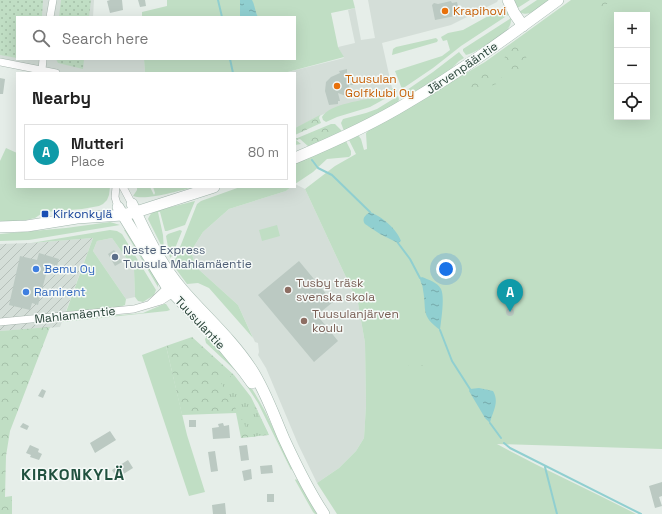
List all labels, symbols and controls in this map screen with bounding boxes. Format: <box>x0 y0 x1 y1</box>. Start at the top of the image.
place label: Krapihovi <box>453 3 506 19</box>
marker: Krapihovi <box>440 6 450 16</box>
map controls <box>614 12 650 120</box>
button: + <box>614 12 650 48</box>
search box <box>16 16 296 60</box>
icon: search <box>30 27 52 49</box>
text: Search here <box>62 29 148 48</box>
street label: Järvenpääntie <box>423 38 501 98</box>
button: − <box>614 48 650 84</box>
place label: Tuusulan Golfklubi Oy <box>345 71 414 101</box>
marker: Tuusulan Golfklubi Oy <box>332 81 342 91</box>
button: locate <box>614 84 650 120</box>
text: Nearby <box>32 87 91 109</box>
text: Mutteri <box>71 134 124 153</box>
text: A <box>42 144 50 161</box>
text: 80 m <box>248 144 279 161</box>
text: Place <box>71 153 105 170</box>
place label: Kirkonkylä <box>53 206 112 222</box>
marker: Kirkonkylä <box>40 209 50 219</box>
place label: Neste Express Tuusula Mahlamäentie <box>123 242 252 272</box>
marker: Neste Express Tuusula Mahlamäentie <box>110 252 120 262</box>
your location <box>436 259 456 279</box>
place label: Bemu Oy <box>44 261 95 277</box>
marker: Bemu Oy <box>31 264 41 274</box>
place label: Tusby träsk svenska skola <box>296 275 375 305</box>
pin: A <box>497 279 523 312</box>
place label: Ramirent <box>34 284 86 300</box>
marker: Tusby träsk svenska skola <box>283 285 293 295</box>
marker: Ramirent <box>21 287 31 297</box>
street label: Tuusulantie <box>171 293 229 353</box>
street label: Mahlamäentie <box>34 303 116 327</box>
place label: Tuusulanjärven koulu <box>312 306 399 336</box>
marker: Tuusulanjärven koulu <box>299 316 309 326</box>
district label: KIRKONKYLÄ <box>21 464 125 485</box>

